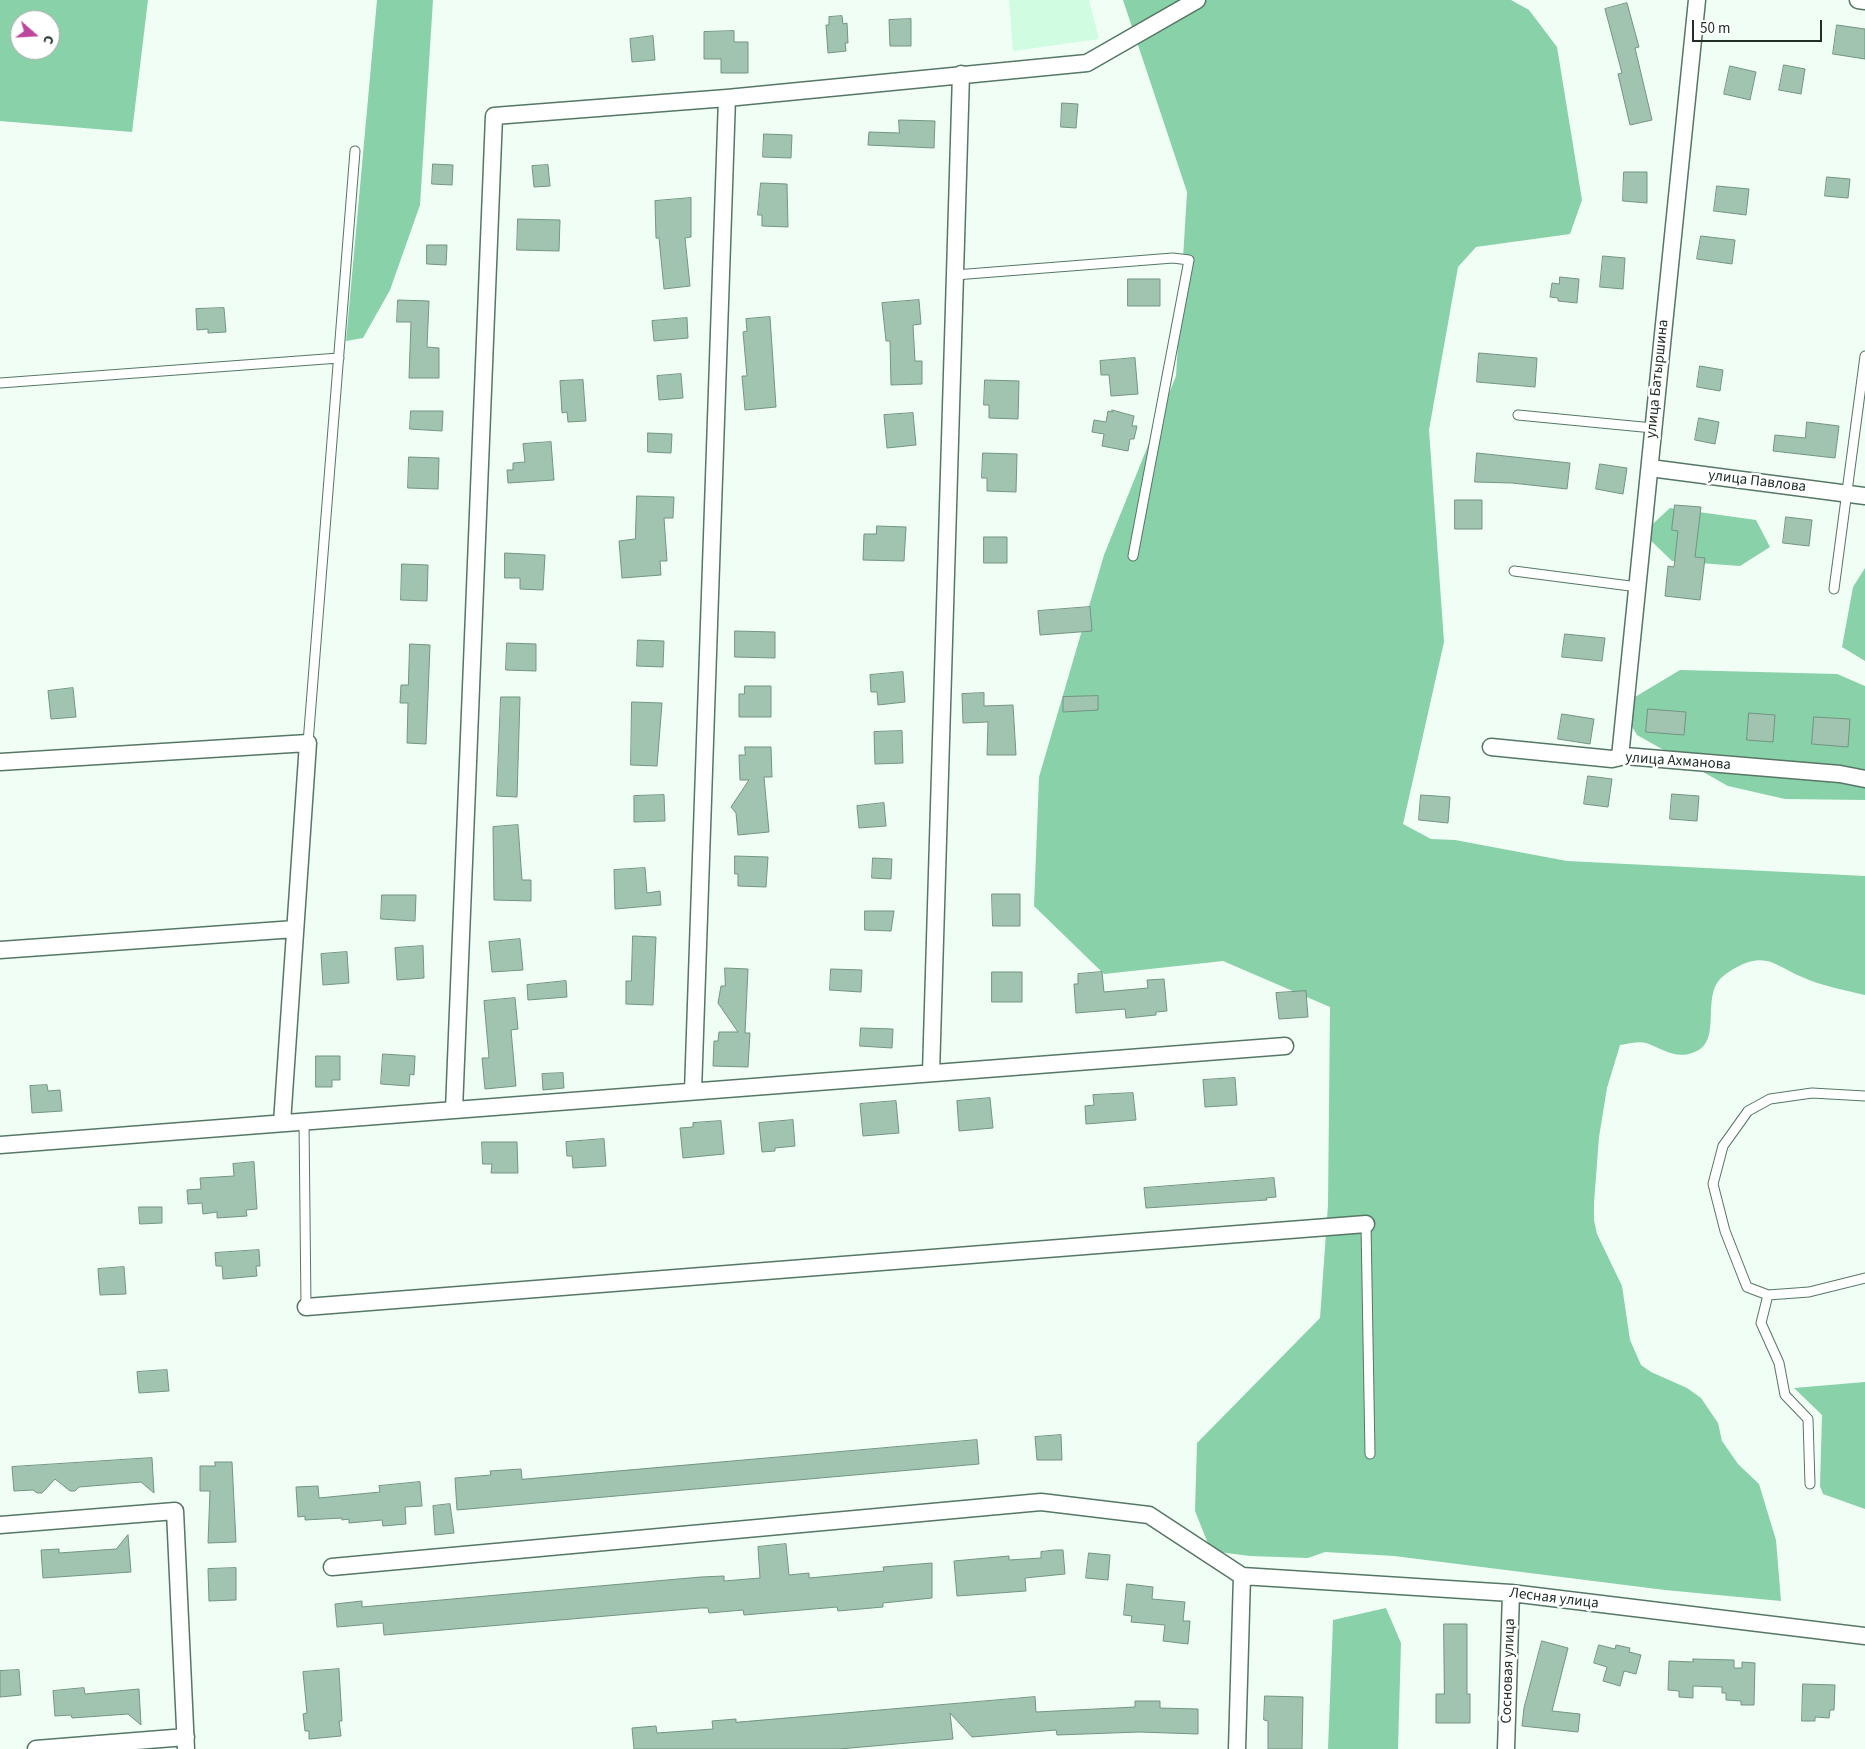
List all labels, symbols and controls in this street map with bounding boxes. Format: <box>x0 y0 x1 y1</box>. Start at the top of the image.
north arrow <box>10 10 60 60</box>
scale bar <box>1695 10 1825 42</box>
text: 50 m <box>1700 18 1730 39</box>
text: С <box>37 32 59 47</box>
street label: улица Батыршина <box>1643 319 1673 439</box>
street label: улица Павлова <box>1707 467 1807 497</box>
street label: улица Ахманова <box>1625 749 1731 775</box>
street label: Лесная улица <box>1508 1585 1600 1613</box>
street label: Сосновая улица <box>1498 1618 1520 1724</box>

